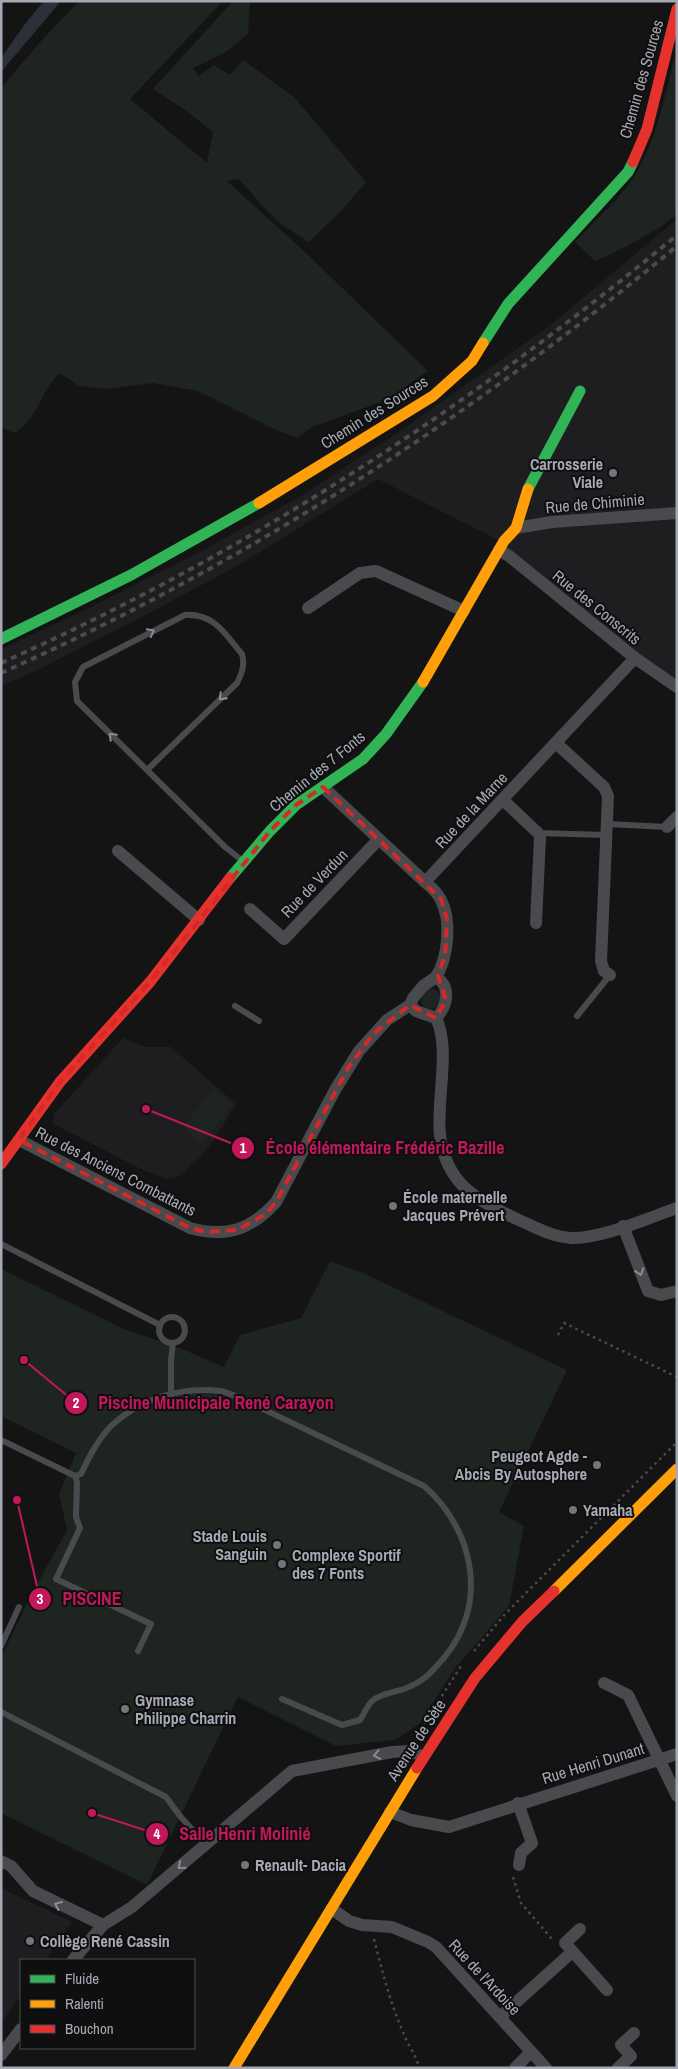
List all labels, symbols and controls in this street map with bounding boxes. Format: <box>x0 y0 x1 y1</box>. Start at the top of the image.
street label: Chemin des Sources <box>614 17 668 141</box>
street label: Chemin des Sources <box>316 370 432 454</box>
place label: Carrosserie Viale <box>530 453 603 493</box>
marker: Carrosserie Viale <box>607 467 619 479</box>
street label: Rue de Chiminie <box>545 488 645 518</box>
street label: Rue des Conscrits <box>548 564 646 650</box>
one-way arrow <box>146 628 155 638</box>
one-way arrow <box>219 691 228 700</box>
street label: Chemin des 7 Fonts <box>264 725 370 817</box>
one-way arrow <box>109 732 118 741</box>
street label: Rue de la Marne <box>430 767 512 853</box>
street label: Rue de Verdun <box>276 844 352 922</box>
street label: Rue des Anciens Combattants <box>32 1121 200 1221</box>
callout: École élémentaire Frédéric Bazille <box>230 1131 514 1164</box>
text: École élémentaire Frédéric Bazille <box>266 1135 504 1160</box>
text: 1 <box>240 1137 247 1158</box>
place label: École maternelle Jacques Prévert <box>403 1186 507 1226</box>
marker: École maternelle Jacques Prévert <box>387 1200 399 1212</box>
one-way arrow <box>634 1267 644 1276</box>
callout: Piscine Municipale René Carayon <box>63 1386 344 1419</box>
text: Piscine Municipale René Carayon <box>98 1390 334 1415</box>
text: 2 <box>73 1392 80 1413</box>
place label: Peugeot Agde - Abcis By Autosphere <box>455 1445 588 1485</box>
marker: Peugeot Agde - Abcis By Autosphere <box>591 1459 603 1471</box>
place label: Yamaha <box>583 1499 633 1521</box>
marker: Yamaha <box>567 1504 579 1516</box>
place label: Stade Louis Sanguin <box>193 1525 267 1565</box>
marker: Stade Louis Sanguin <box>271 1539 283 1551</box>
place label: Complexe Sportif des 7 Fonts <box>292 1544 401 1584</box>
marker: Complexe Sportif des 7 Fonts <box>276 1558 288 1570</box>
callout: PISCINE <box>27 1582 131 1615</box>
text: PISCINE <box>62 1586 122 1611</box>
text: 3 <box>37 1588 44 1609</box>
place label: Gymnase Philippe Charrin <box>135 1689 236 1729</box>
street label: Avenue de Sète <box>381 1695 451 1786</box>
marker: Gymnase Philippe Charrin <box>119 1703 131 1715</box>
street label: Rue Henri Dunant <box>539 1737 647 1789</box>
one-way arrow <box>372 1750 381 1760</box>
callout: Salle Henri Molinié <box>144 1817 321 1850</box>
text: Salle Henri Molinié <box>179 1821 311 1846</box>
text: 4 <box>154 1823 161 1844</box>
place label: Renault- Dacia <box>255 1854 347 1876</box>
marker: Renault- Dacia <box>239 1859 251 1871</box>
one-way arrow <box>177 1860 186 1869</box>
one-way arrow <box>55 1901 64 1911</box>
place label: Collège René Cassin <box>40 1930 170 1952</box>
street label: Rue de l'Ardoise <box>444 1934 526 2020</box>
marker: Collège René Cassin <box>24 1935 36 1947</box>
legend <box>20 1959 195 2049</box>
text: Fluide <box>65 1968 99 1989</box>
text: Ralenti <box>65 1993 104 2014</box>
text: Bouchon <box>65 2018 114 2039</box>

